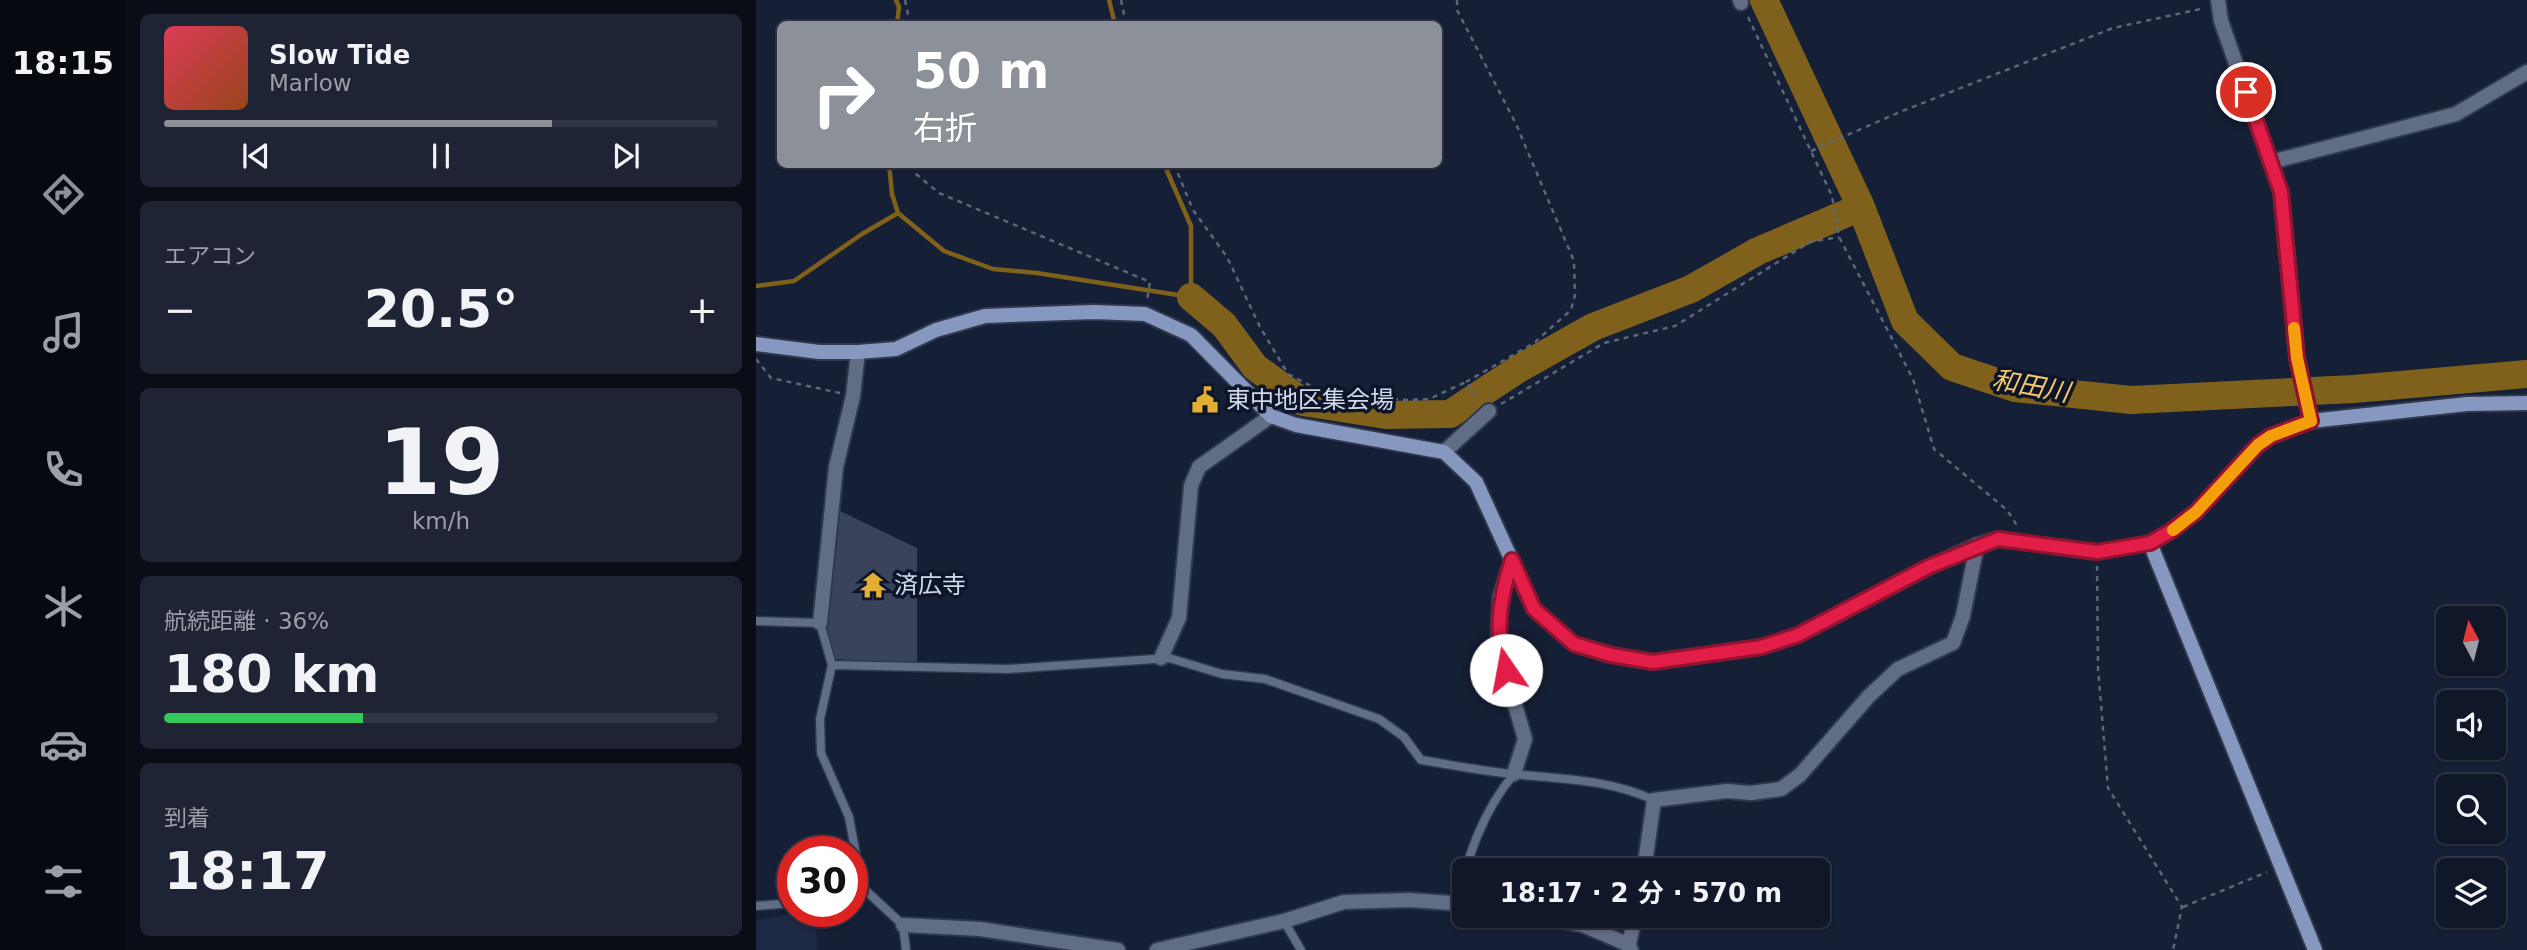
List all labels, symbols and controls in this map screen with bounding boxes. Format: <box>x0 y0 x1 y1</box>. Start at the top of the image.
text: Slow Tide <box>269 40 410 70</box>
text: 50 m <box>913 43 1049 100</box>
text: 18:15 <box>12 44 114 82</box>
icon: right <box>798 49 889 140</box>
pin <box>2216 62 2276 122</box>
text: Marlow <box>269 70 352 96</box>
icon: arrive <box>2227 73 2265 111</box>
text: 右折 <box>913 109 977 147</box>
icon: previous <box>237 137 275 175</box>
icon: pause <box>422 137 460 175</box>
icon: next <box>607 137 645 175</box>
icon: directions <box>39 170 88 219</box>
text: エアコン <box>164 243 256 269</box>
text: 20.5° <box>364 279 518 339</box>
text: − <box>164 288 196 332</box>
text: + <box>686 288 718 332</box>
icon: music <box>39 308 88 357</box>
water label: 和田川 <box>1990 364 2075 408</box>
public building icon: 東中地区集会場 <box>1190 385 1220 415</box>
place label: 東中地区集会場 <box>1226 386 1394 414</box>
text: 19 <box>378 410 504 515</box>
icon: phone <box>39 445 88 494</box>
text: km/h <box>412 508 470 534</box>
temple icon: 済広寺 <box>858 570 888 600</box>
place label: 済広寺 <box>894 571 966 599</box>
icon: climate <box>39 582 88 631</box>
north arrow <box>2436 606 2506 676</box>
map controls <box>2436 606 2506 928</box>
text: 航続距離 · 36% <box>164 608 329 634</box>
position arrow <box>1469 633 1543 707</box>
text: 180 km <box>164 644 379 704</box>
button: sound <box>2436 690 2506 760</box>
icon: car <box>39 720 88 769</box>
button: search <box>2436 774 2506 844</box>
text: 到着 <box>164 805 210 831</box>
speed limit sign: 30 <box>777 836 868 927</box>
text: 18:17 <box>164 841 330 901</box>
icon: filters <box>39 857 88 906</box>
button: layers <box>2436 858 2506 928</box>
text: 18:17 · 2 分 · 570 m <box>1500 878 1782 908</box>

